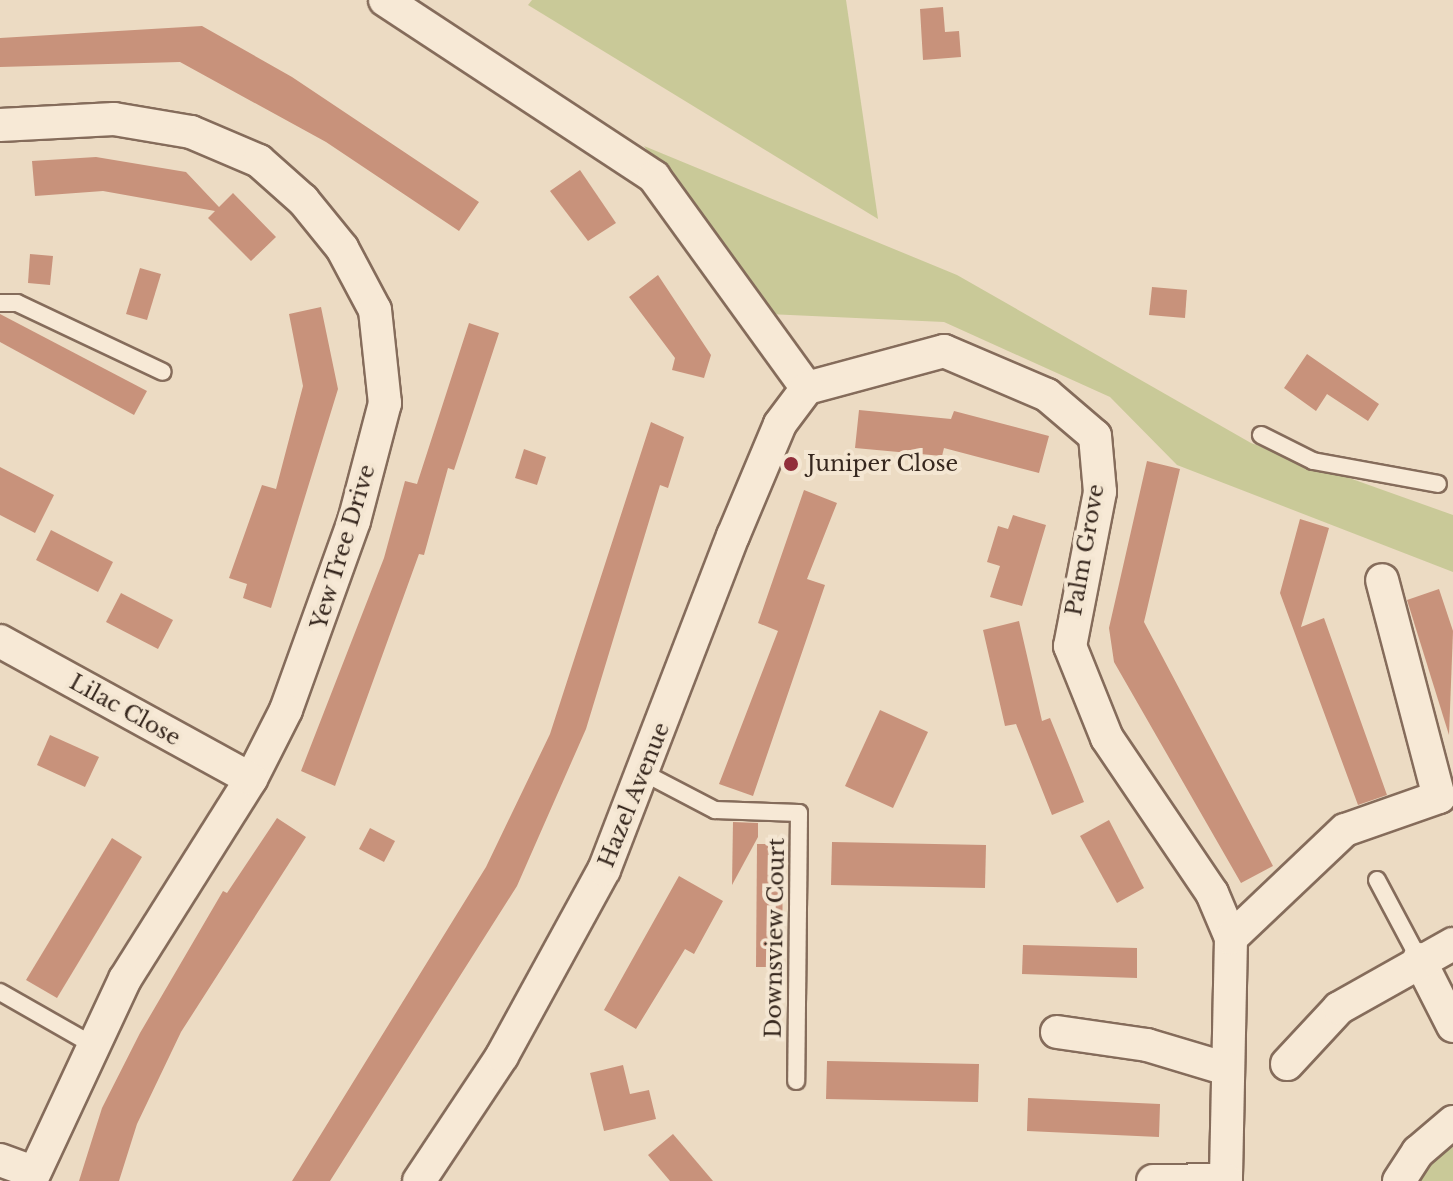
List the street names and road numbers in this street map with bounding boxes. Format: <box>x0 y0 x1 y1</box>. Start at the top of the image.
street label: Yew Tree Drive <box>305 461 381 633</box>
street label: Palm Grove <box>1060 482 1110 618</box>
street label: Lilac Close <box>65 669 185 751</box>
street label: Hazel Avenue <box>593 718 675 872</box>
street label: Downsview Court <box>760 837 790 1039</box>

